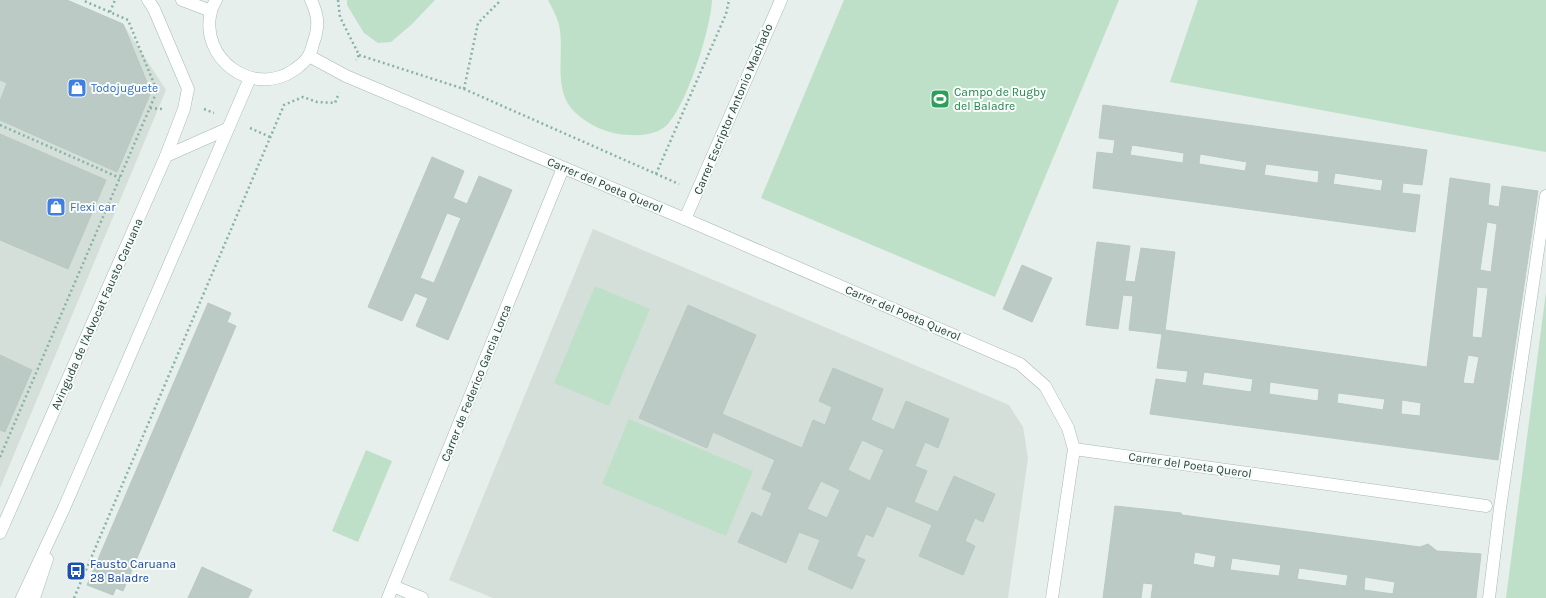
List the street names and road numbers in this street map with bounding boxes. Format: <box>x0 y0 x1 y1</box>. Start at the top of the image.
street label: Carrer Escriptor Antonio Machado <box>691 21 775 197</box>
street label: Carrer del Poeta Querol <box>545 154 665 216</box>
street label: Avinguda de l'Advocat Fausto Caruana <box>48 216 146 412</box>
street label: Carrer del Poeta Querol <box>843 282 963 344</box>
street label: Carrer de Federico Garcia Lorca <box>438 302 514 464</box>
street label: Carrer del Poeta Querol <box>1127 449 1253 481</box>

